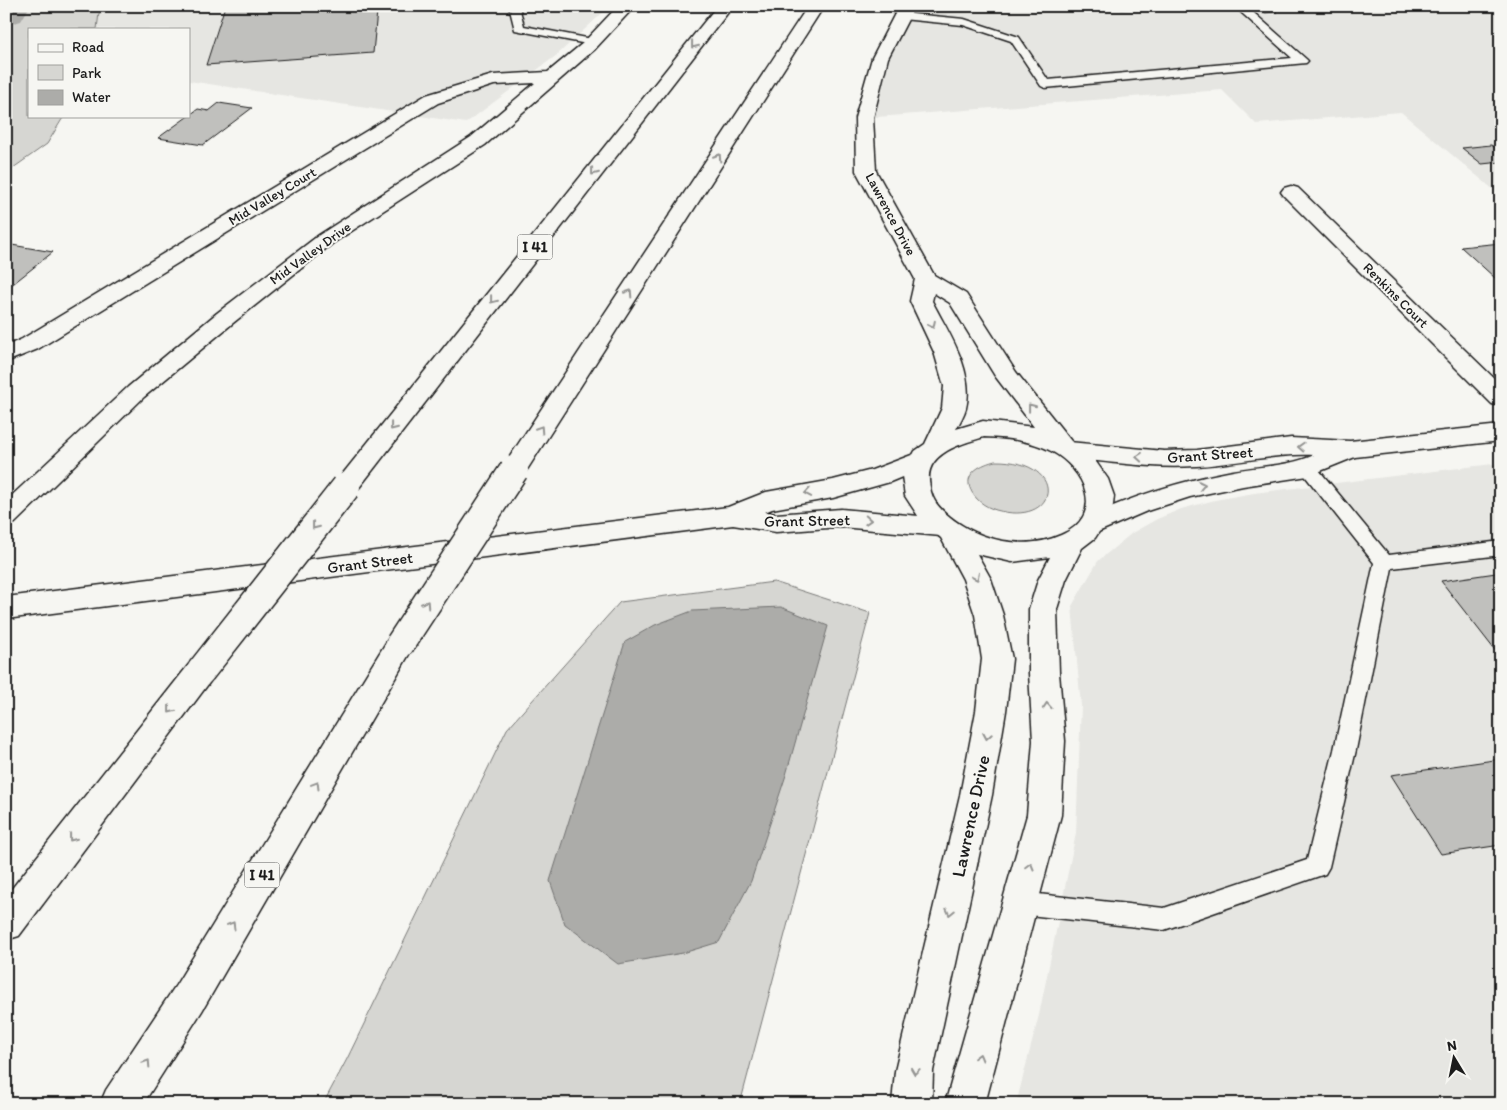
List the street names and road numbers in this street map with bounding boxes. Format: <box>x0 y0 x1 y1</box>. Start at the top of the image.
street label: Mid Valley Court <box>225 164 319 229</box>
street label: Lawrence Drive <box>862 170 920 259</box>
street label: Mid Valley Drive <box>266 218 355 289</box>
road number: I 41 <box>518 234 552 260</box>
street label: Renkins Court <box>1359 259 1432 332</box>
street label: Grant Street <box>1166 442 1254 467</box>
street label: Grant Street <box>764 510 850 531</box>
street label: Grant Street <box>326 548 414 577</box>
street label: Lawrence Drive <box>946 753 995 879</box>
road number: I 41 <box>244 862 280 888</box>

